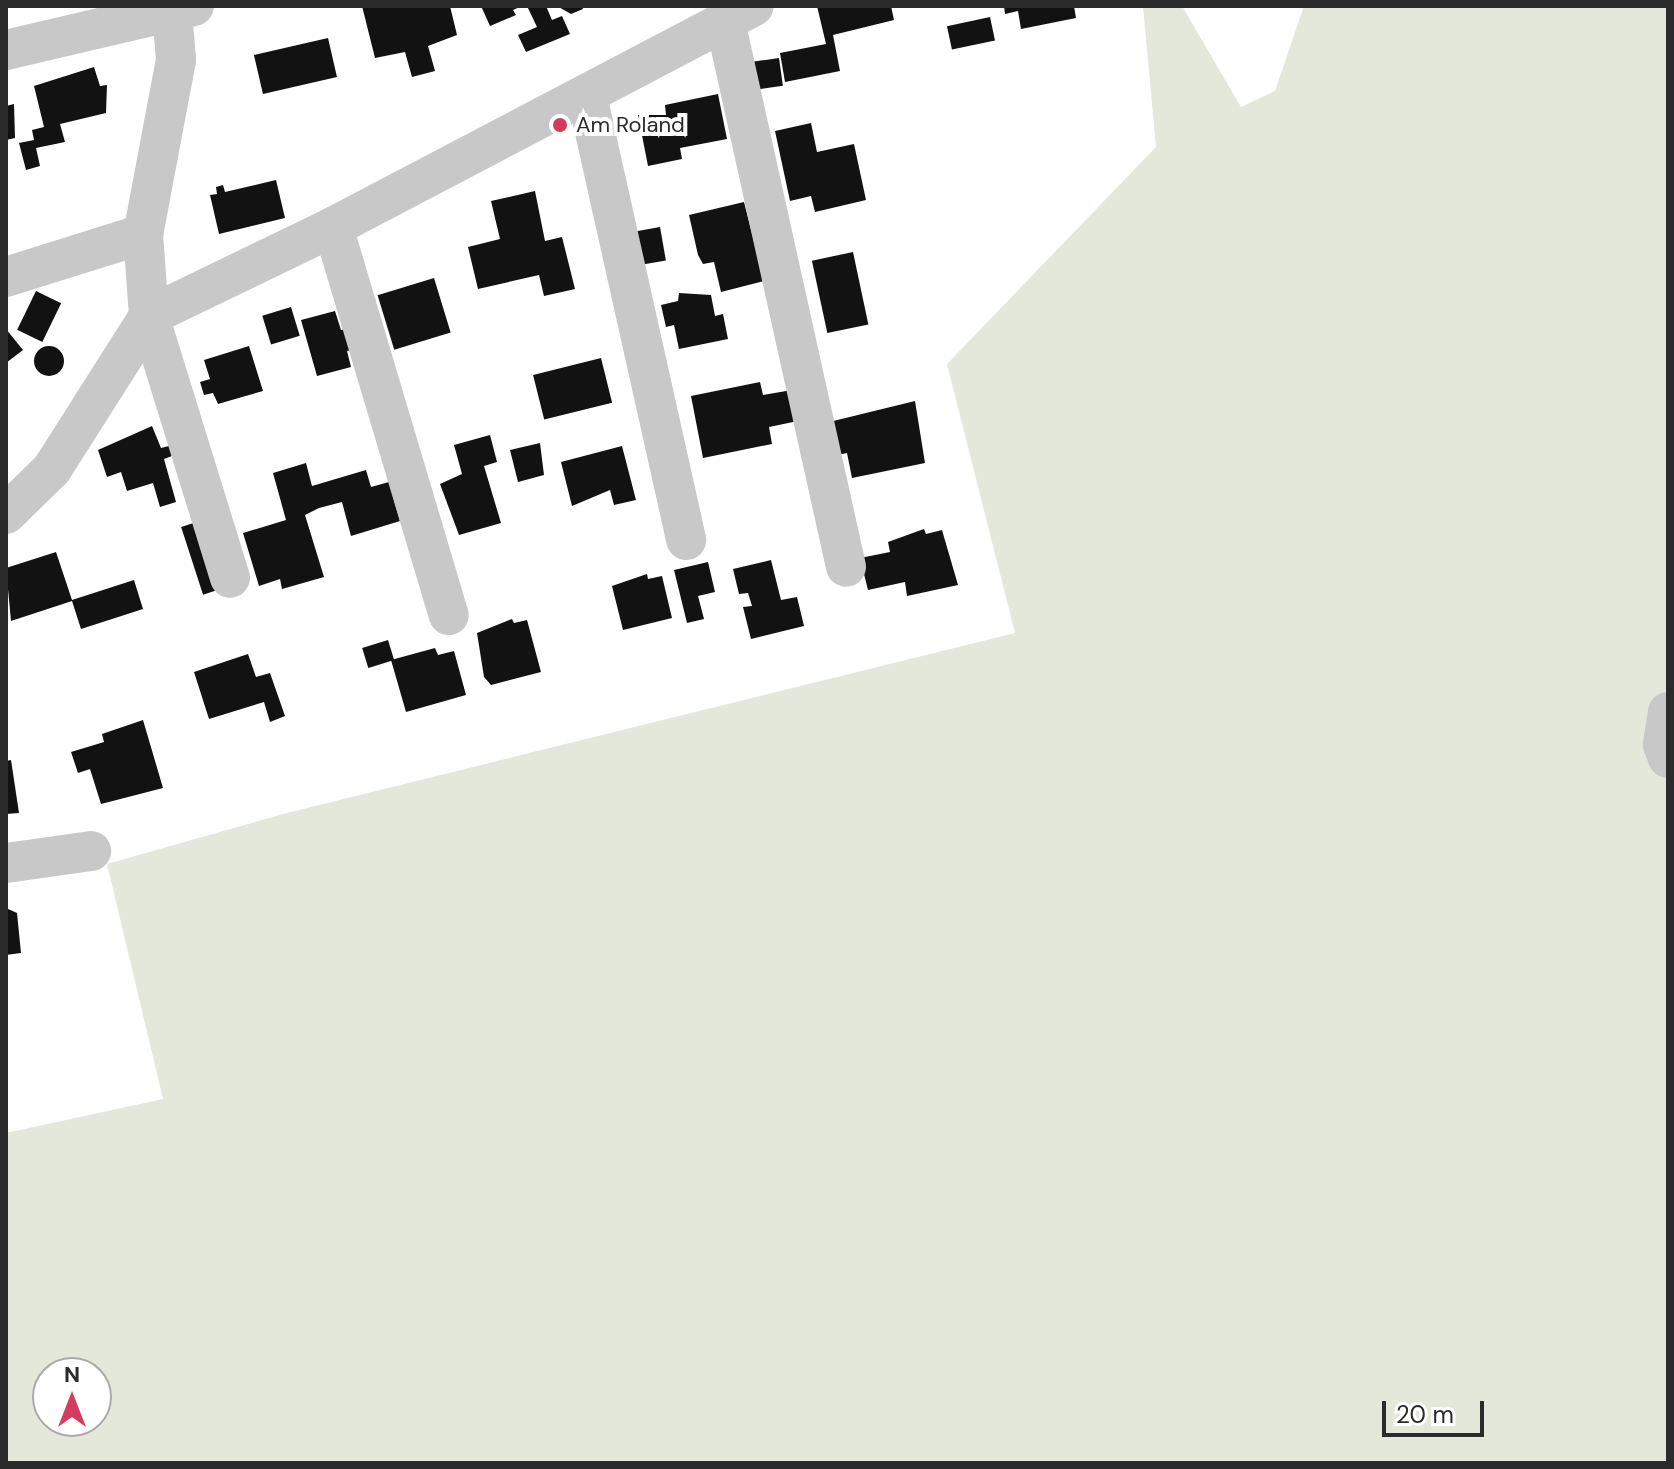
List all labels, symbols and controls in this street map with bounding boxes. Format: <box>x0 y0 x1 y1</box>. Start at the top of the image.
place label: Am Roland <box>576 112 685 138</box>
marker: Am Roland <box>551 116 569 134</box>
north arrow <box>32 1357 112 1437</box>
text: N <box>64 1360 80 1389</box>
scale bar <box>1386 1385 1488 1435</box>
text: 20 m <box>1396 1399 1454 1430</box>

